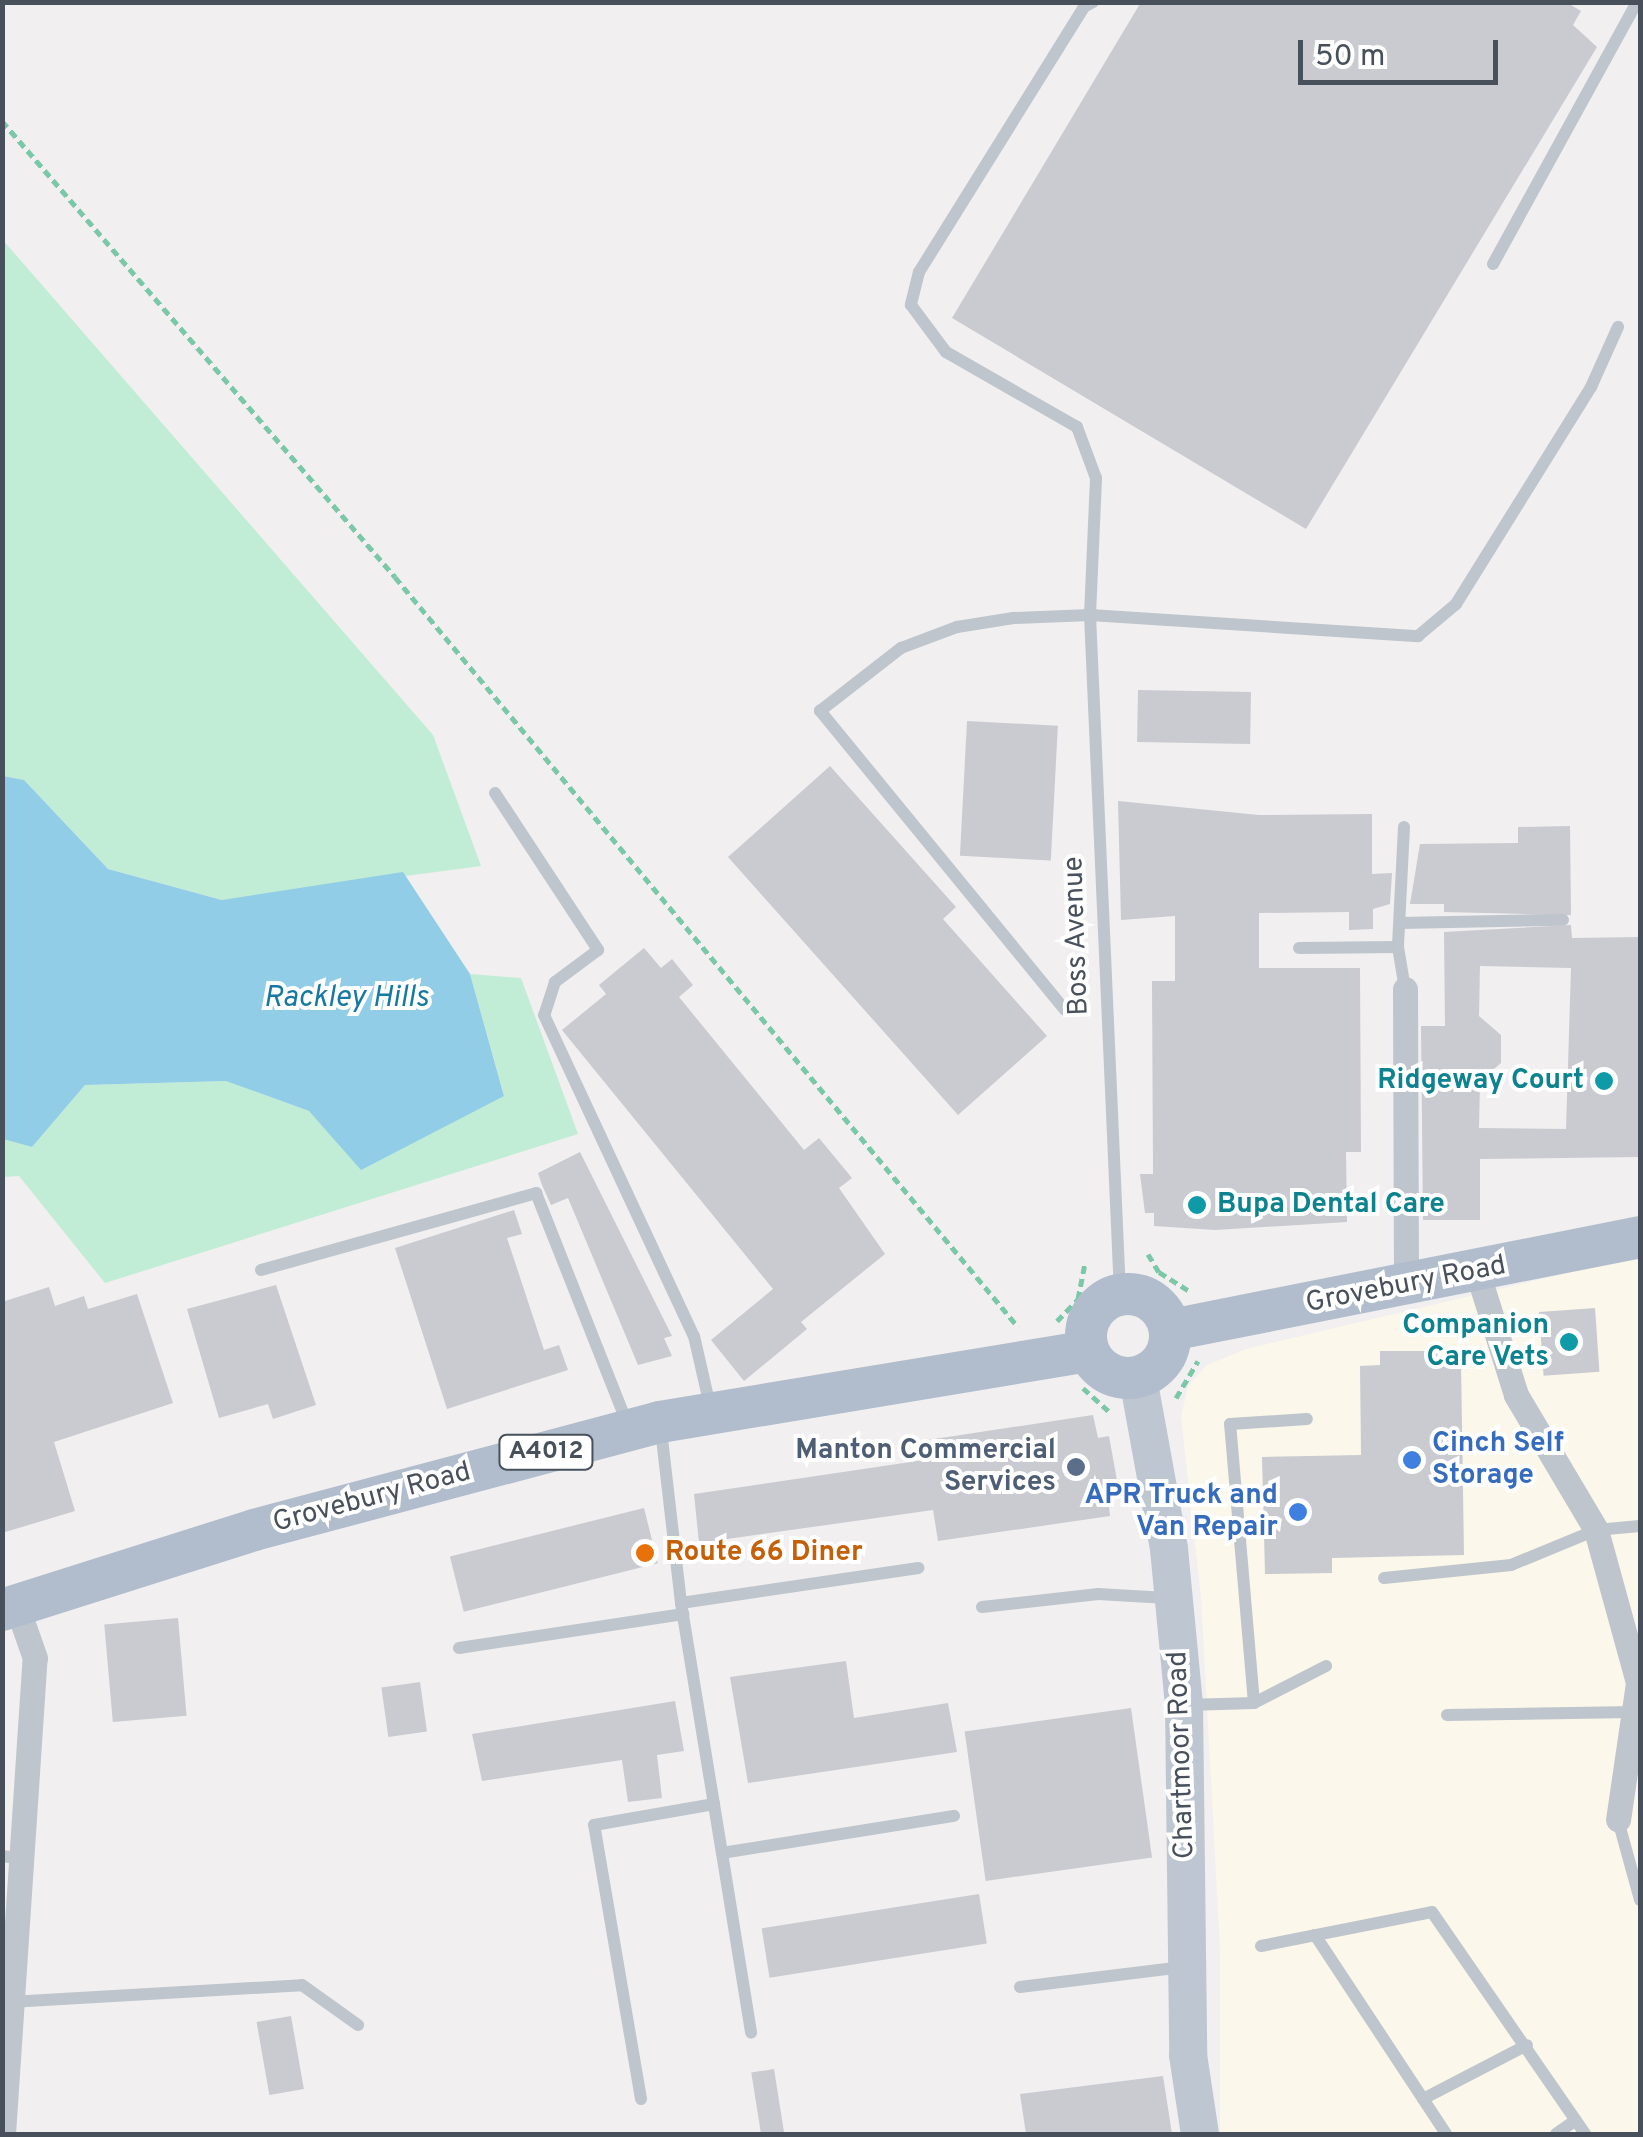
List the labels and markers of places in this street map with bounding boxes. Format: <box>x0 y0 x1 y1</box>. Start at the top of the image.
place label: Ridgeway Court <box>1377 1064 1584 1098</box>
marker: Ridgeway Court <box>1593 1070 1615 1092</box>
place label: Bupa Dental Care <box>1217 1188 1445 1222</box>
marker: Bupa Dental Care <box>1186 1194 1208 1216</box>
place label: Companion Care Vets <box>1402 1309 1549 1375</box>
marker: Companion Care Vets <box>1558 1331 1580 1353</box>
place label: Cinch Self Storage <box>1432 1427 1564 1493</box>
place label: Manton Commercial Services <box>795 1434 1056 1500</box>
marker: Cinch Self Storage <box>1401 1449 1423 1471</box>
marker: Manton Commercial Services <box>1065 1456 1087 1478</box>
place label: APR Truck and Van Repair <box>1084 1479 1278 1545</box>
marker: APR Truck and Van Repair <box>1287 1501 1309 1523</box>
place label: Route 66 Diner <box>665 1536 863 1570</box>
marker: Route 66 Diner <box>634 1542 656 1564</box>

